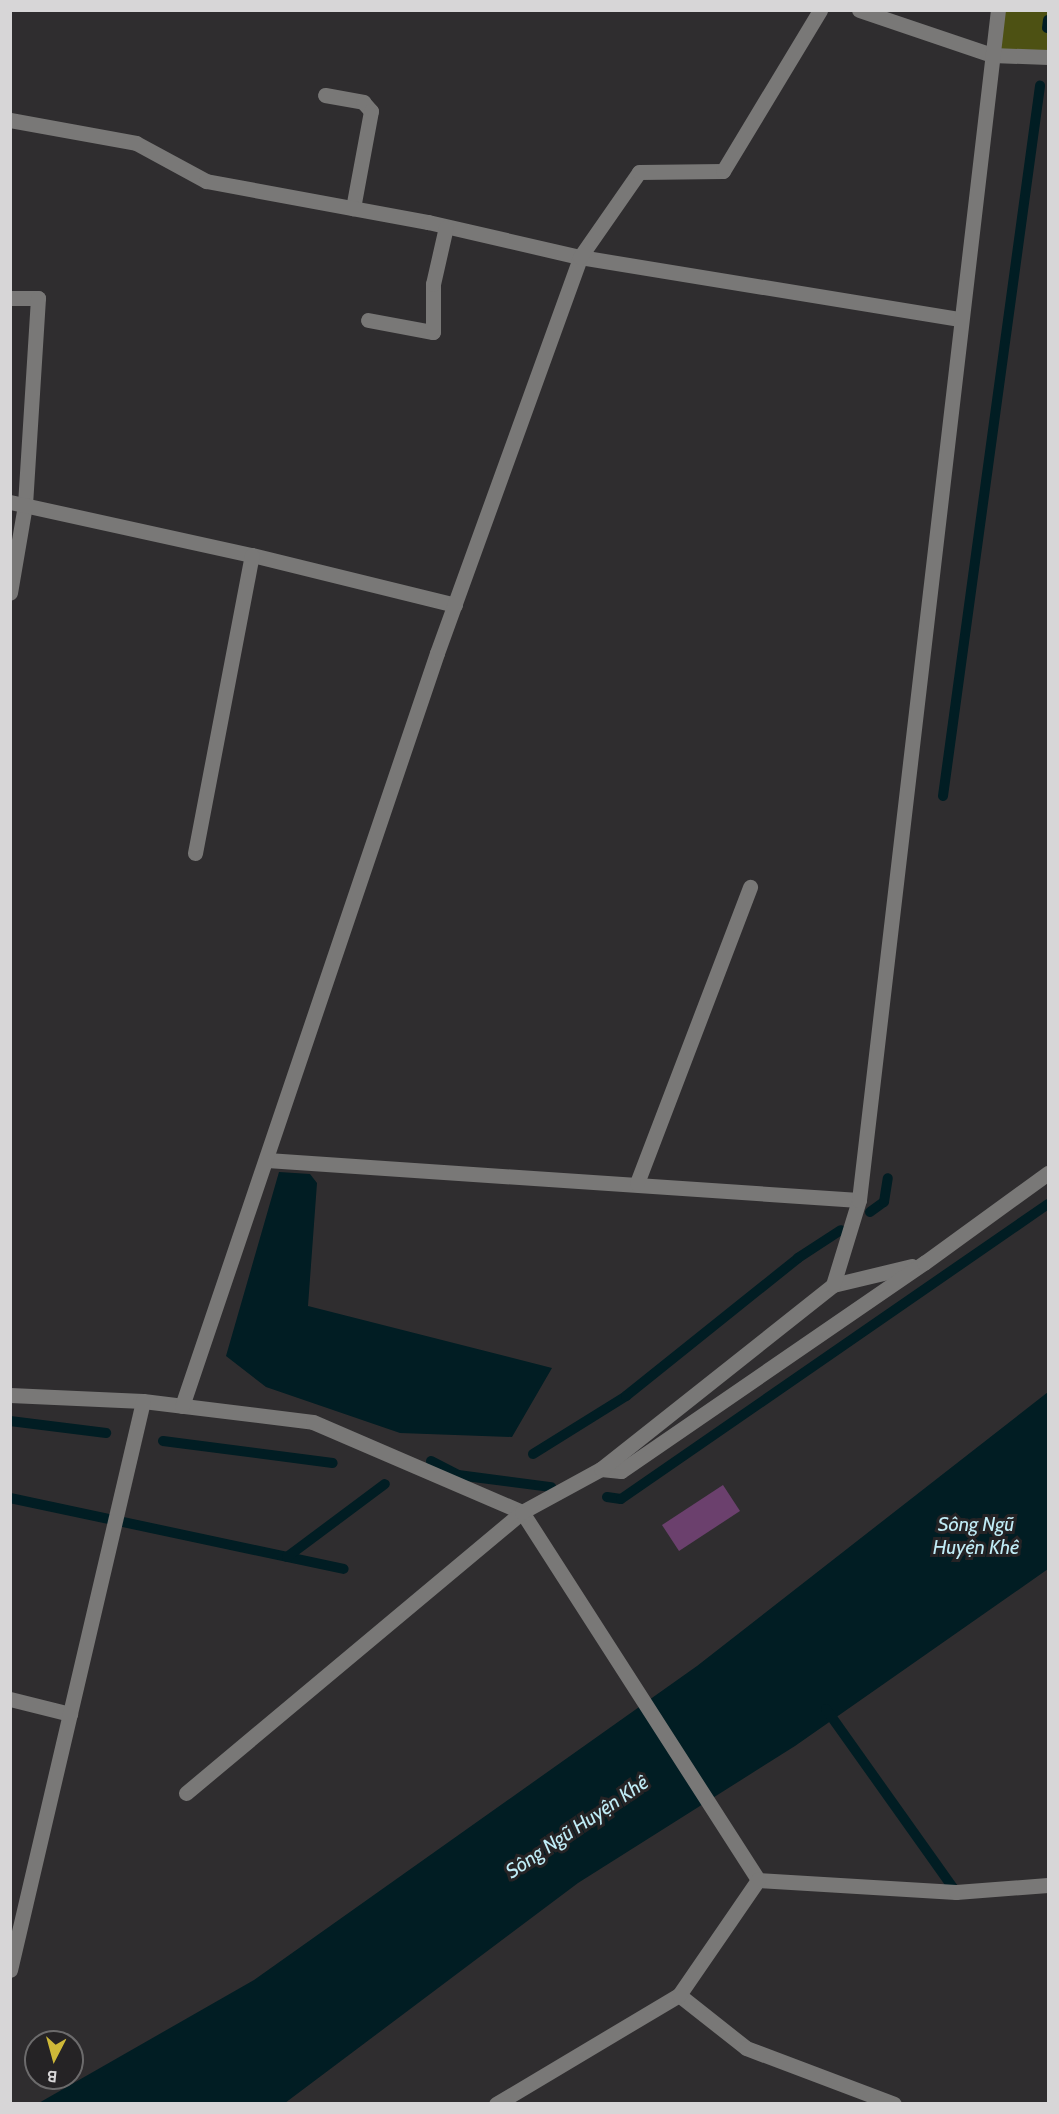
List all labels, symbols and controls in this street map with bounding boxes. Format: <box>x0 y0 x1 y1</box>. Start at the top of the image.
water label: Sông Ngũ Huyện Khê <box>933 1512 1019 1559</box>
water label: Sông Ngũ Huyện Khê <box>501 1770 653 1884</box>
north arrow <box>24 2030 84 2090</box>
text: B <box>46 2066 58 2086</box>

